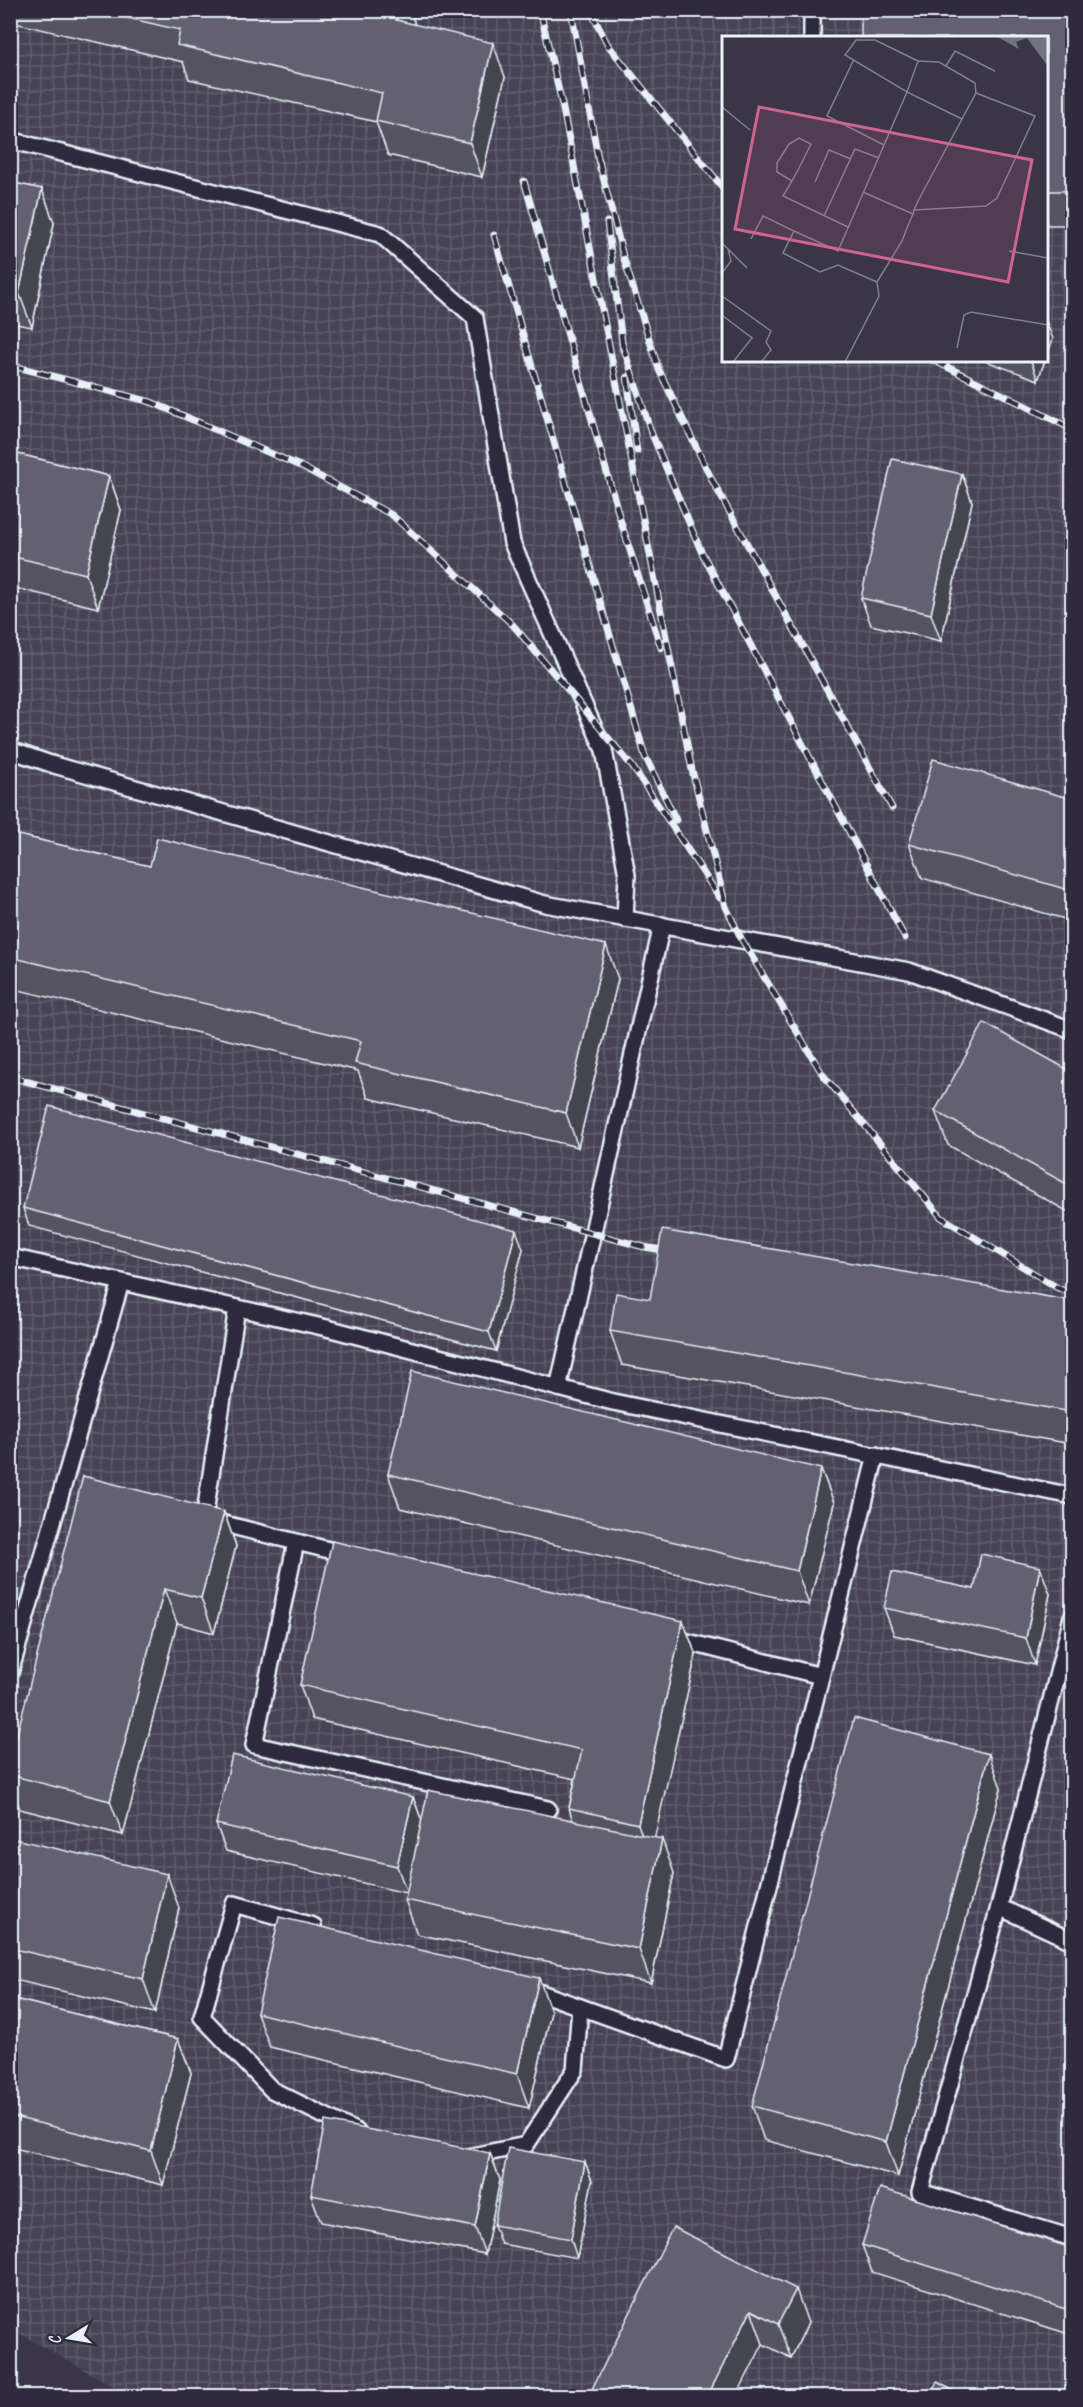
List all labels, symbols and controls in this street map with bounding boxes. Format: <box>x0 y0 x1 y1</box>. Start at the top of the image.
inset map <box>722 36 1047 362</box>
north arrow <box>39 2308 99 2368</box>
text: С <box>44 2333 66 2346</box>

